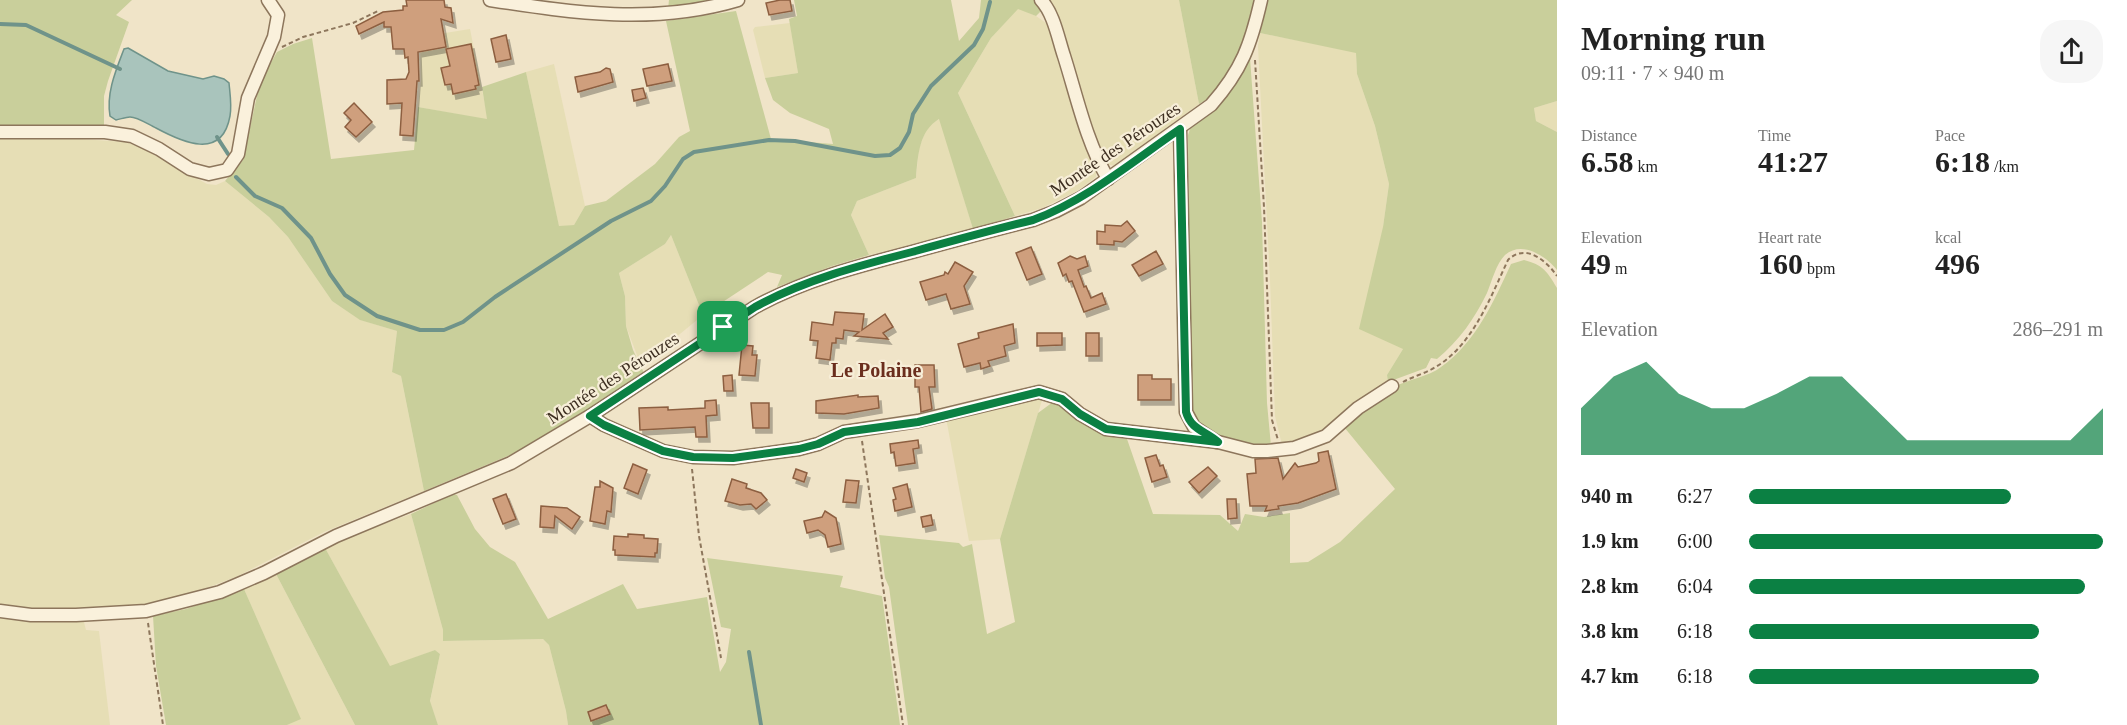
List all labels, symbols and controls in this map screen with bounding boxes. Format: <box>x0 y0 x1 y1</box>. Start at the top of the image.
button: share <box>2040 20 2103 83</box>
text: Morning run <box>1581 21 1765 57</box>
text: 09:11 · 7 × 940 m <box>1581 62 1724 84</box>
street label: Montée des Pérouzes <box>1046 98 1184 200</box>
text: Distance <box>1581 127 1637 144</box>
text: Time <box>1758 127 1791 144</box>
text: Pace <box>1935 127 1965 144</box>
text: 6.58 <box>1581 145 1634 178</box>
text: 41:27 <box>1758 145 1828 178</box>
text: 6:18 <box>1935 145 1990 178</box>
text: km <box>1634 158 1658 175</box>
text: /km <box>1990 158 2019 175</box>
text: Elevation <box>1581 229 1642 246</box>
text: Heart rate <box>1758 229 1822 246</box>
text: kcal <box>1935 229 1962 246</box>
text: 49 <box>1581 247 1611 280</box>
text: 160 <box>1758 247 1803 280</box>
text: 496 <box>1935 247 1980 280</box>
text: m <box>1611 260 1627 277</box>
text: bpm <box>1803 260 1835 277</box>
pin <box>697 301 748 352</box>
icon: arrive <box>706 310 739 343</box>
text: Elevation <box>1581 318 1658 340</box>
text: 286–291 m <box>2012 318 2103 340</box>
street label: Montée des Pérouzes <box>543 328 683 428</box>
district label: Le Polaine <box>831 359 921 381</box>
text: 940 m <box>1581 485 1633 507</box>
text: 6:27 <box>1677 485 1713 507</box>
text: 1.9 km <box>1581 530 1639 552</box>
text: 6:00 <box>1677 530 1713 552</box>
text: 2.8 km <box>1581 575 1639 597</box>
text: 6:04 <box>1677 575 1713 597</box>
text: 3.8 km <box>1581 620 1639 642</box>
text: 6:18 <box>1677 620 1713 642</box>
text: 4.7 km <box>1581 665 1639 687</box>
text: 6:18 <box>1677 665 1713 687</box>

